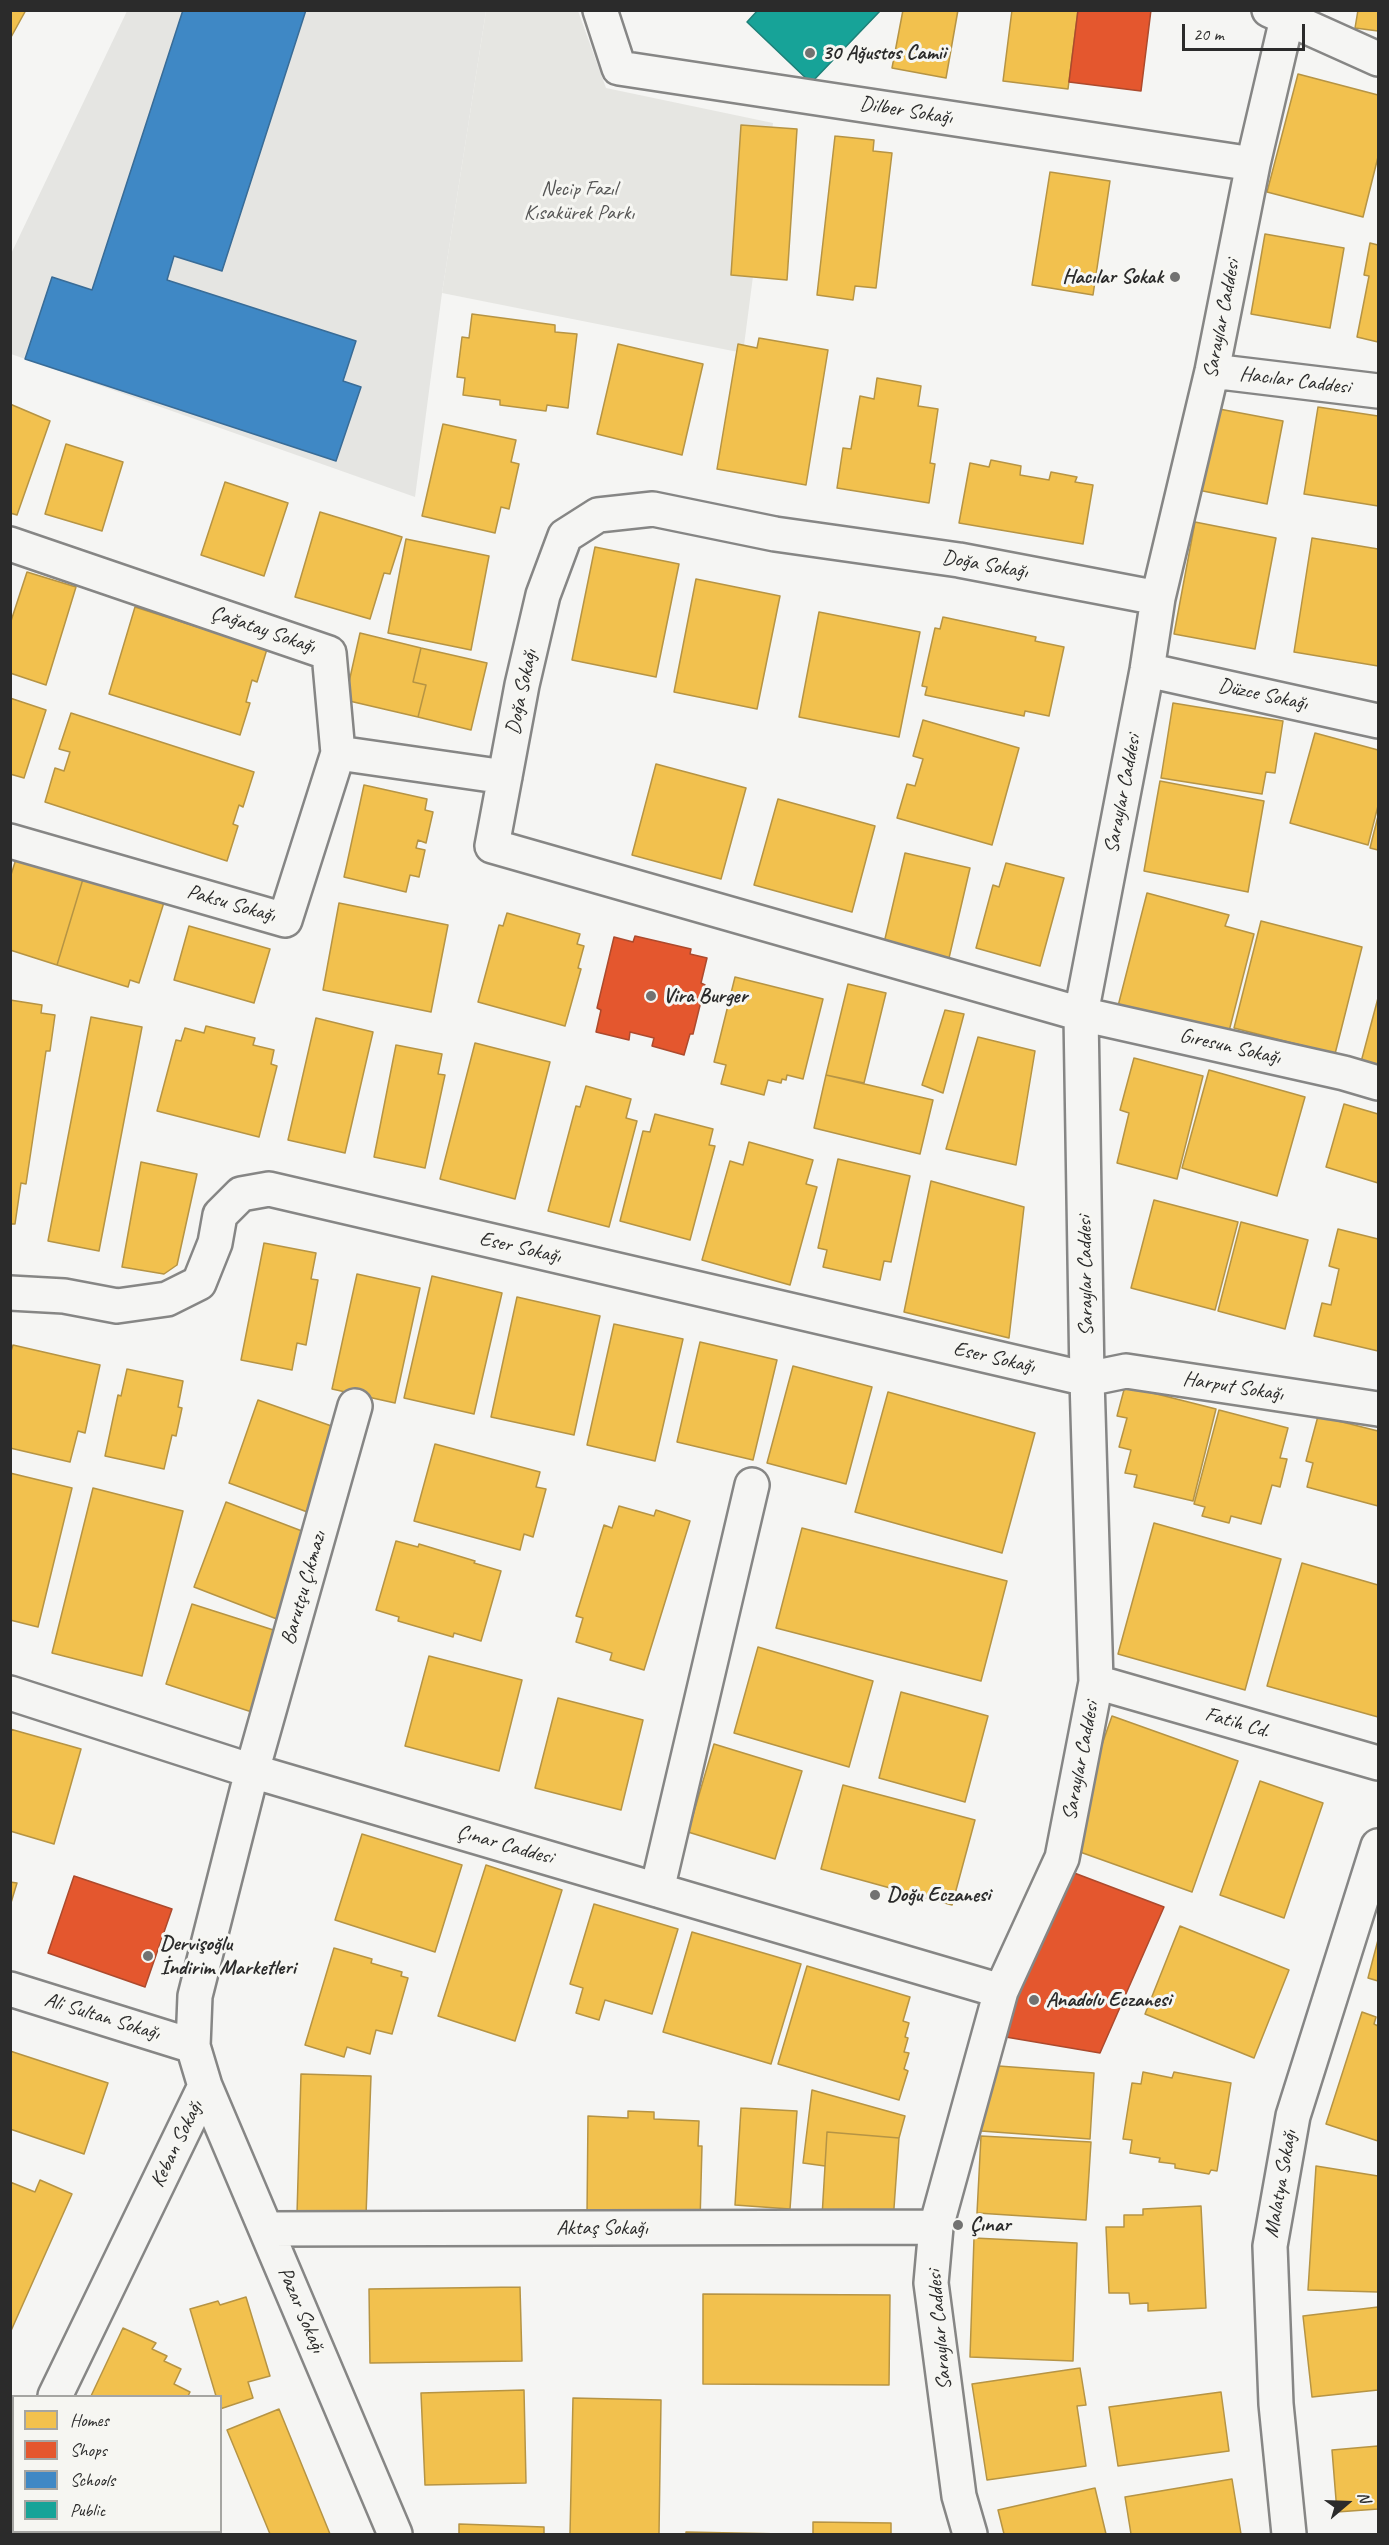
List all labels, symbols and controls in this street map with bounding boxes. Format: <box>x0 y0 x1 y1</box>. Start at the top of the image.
scale bar <box>1185 12 1308 50</box>
text: 20 m <box>1193 23 1224 45</box>
place label: 30 Ağustos Camii <box>822 40 946 66</box>
marker: 30 Ağustos Camii <box>803 46 817 60</box>
street label: Dilber Sokağı <box>858 91 954 131</box>
park label: Necip Fazıl Kısakürek Parkı <box>524 176 634 226</box>
street label: Saraylar Caddesi <box>1198 257 1246 381</box>
place label: Hacılar Sokak <box>1062 264 1163 290</box>
marker: Hacılar Sokak <box>1168 270 1182 284</box>
street label: Hacılar Caddesi <box>1238 362 1352 400</box>
street label: Doğa Sokağı <box>940 545 1030 585</box>
street label: Çağatay Sokağı <box>208 600 318 660</box>
street label: Doğa Sokağı <box>501 647 543 737</box>
street label: Düzce Sokağı <box>1216 673 1310 717</box>
street label: Saraylar Caddesi <box>1099 732 1147 856</box>
street label: Paksu Sokağı <box>184 879 278 929</box>
place label: Vira Burger <box>663 983 747 1009</box>
marker: Vira Burger <box>644 989 658 1003</box>
street label: Gıresun Sokağı <box>1177 1023 1283 1071</box>
street label: Saraylar Caddesi <box>1072 1215 1100 1337</box>
street label: Eser Sokağı <box>477 1226 563 1270</box>
street label: Eser Sokağı <box>951 1336 1037 1380</box>
street label: Harput Sokağı <box>1181 1367 1285 1407</box>
street label: Barutçu Çıkmazı <box>276 1528 332 1648</box>
street label: Saraylar Caddesi <box>1057 1699 1105 1823</box>
street label: Fatih Cd. <box>1202 1702 1272 1744</box>
street label: Çınar Caddesi <box>454 1819 556 1871</box>
place label: Doğu Eczanesi <box>887 1882 990 1908</box>
marker: Doğu Eczanesi <box>868 1888 882 1902</box>
place label: Dervişoğlu İndirim Marketleri <box>160 1931 296 1981</box>
marker: Dervişoğlu İndirim Marketleri <box>141 1949 155 1963</box>
place label: Anadolu Eczanesi <box>1046 1987 1171 2013</box>
street label: Ali Sultan Sokağı <box>41 1988 163 2046</box>
marker: Anadolu Eczanesi <box>1027 1993 1041 2007</box>
street label: Keban Sokağı <box>145 2096 209 2192</box>
street label: Malatya Sokağı <box>1259 2128 1303 2240</box>
place label: Çınar <box>970 2212 1011 2238</box>
street label: Aktaş Sokağı <box>556 2215 648 2241</box>
marker: Çınar <box>951 2218 965 2232</box>
street label: Pazar Sokağı <box>272 2263 330 2357</box>
street label: Saraylar Caddesi <box>922 2269 958 2391</box>
legend <box>12 2395 222 2533</box>
text: Homes <box>70 2409 109 2431</box>
text: Shops <box>70 2439 107 2461</box>
text: Schools <box>70 2469 115 2491</box>
north arrow <box>1317 2473 1377 2533</box>
text: N <box>1353 2489 1375 2505</box>
text: Public <box>70 2499 105 2521</box>

